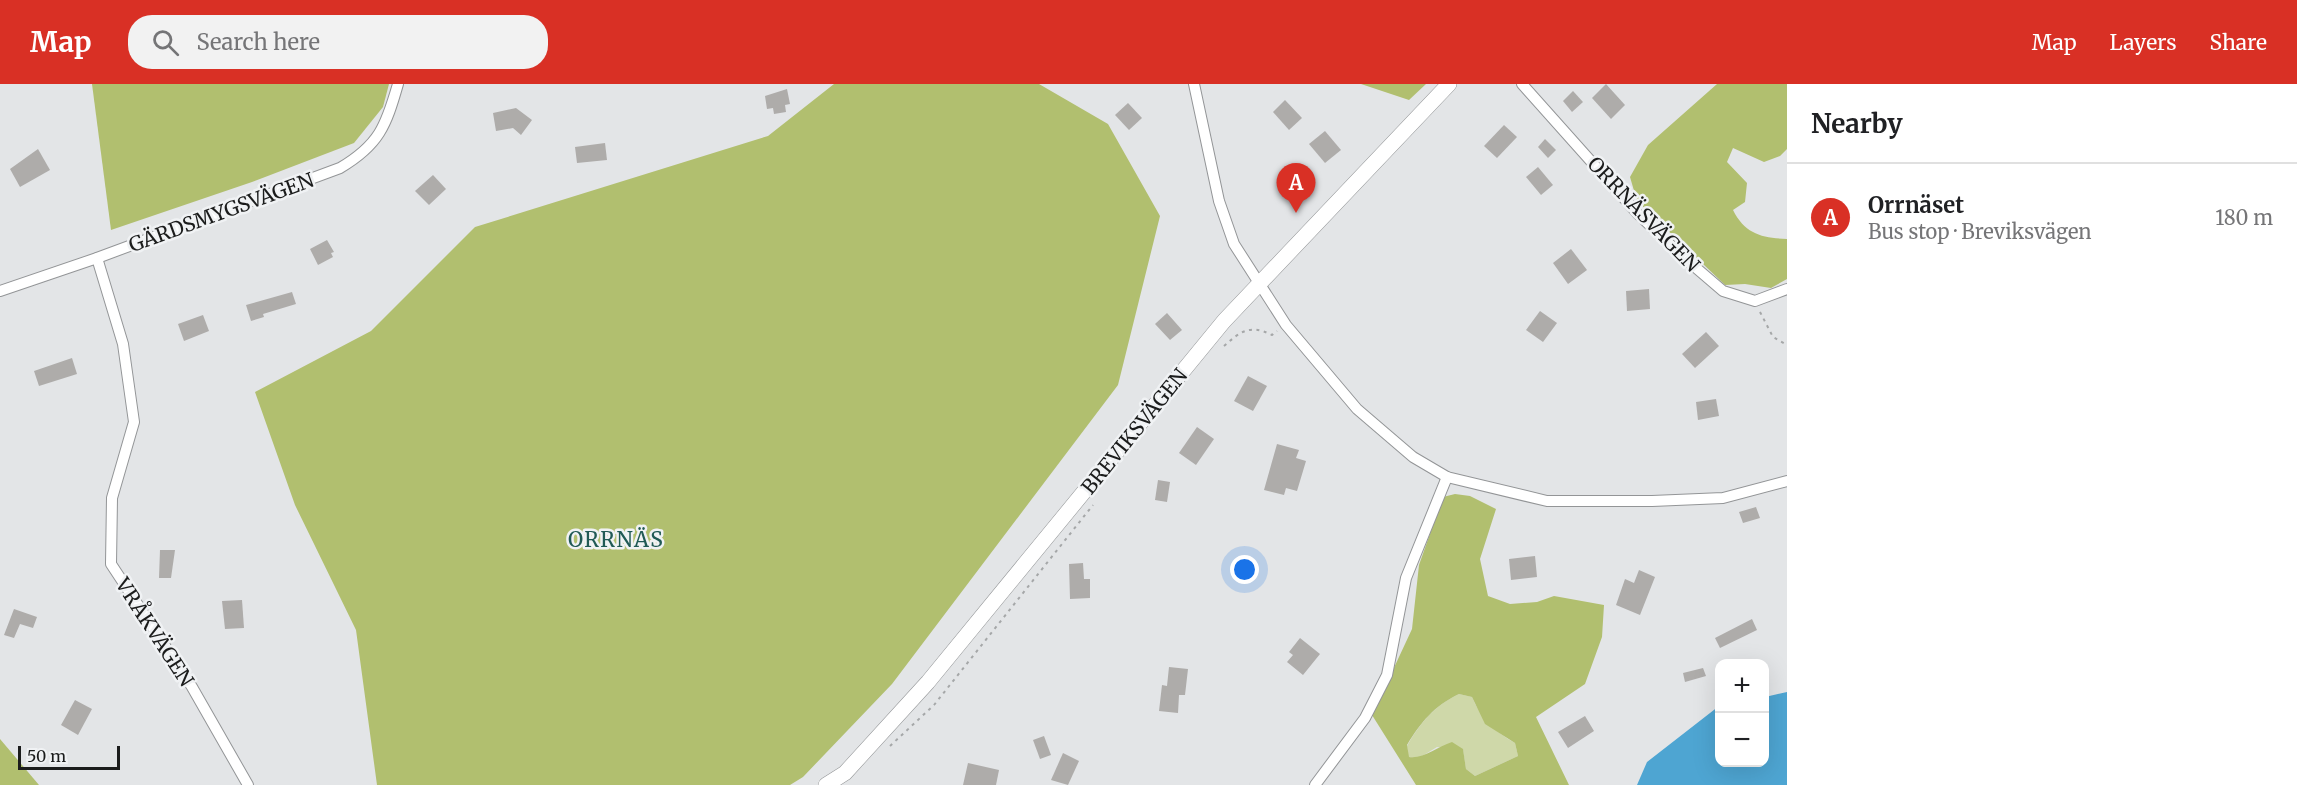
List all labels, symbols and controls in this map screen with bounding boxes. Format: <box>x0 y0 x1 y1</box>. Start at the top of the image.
search box <box>128 15 548 69</box>
text: Map <box>30 24 92 60</box>
icon: search <box>149 26 182 59</box>
text: Search here <box>197 28 320 56</box>
text: Map <box>2032 29 2077 56</box>
text: Layers <box>2110 29 2177 56</box>
text: Share <box>2210 29 2267 56</box>
text: Nearby <box>1811 107 1903 140</box>
street label: ORRNÄSVÄGEN <box>1583 151 1706 277</box>
pin: A <box>1276 164 1316 213</box>
street label: GÄRDSMYGSVÄGEN <box>125 167 317 257</box>
text: Orrnäset <box>1868 191 1964 219</box>
text: A <box>1823 205 1838 230</box>
text: 180 m <box>2215 205 2273 230</box>
text: Bus stop · Breviksvägen <box>1868 219 2092 244</box>
street label: BREVIKSVÄGEN <box>1076 363 1193 499</box>
district label: ORRNÄS <box>568 526 664 553</box>
your location <box>1230 555 1259 584</box>
street label: VRÅKVÄGEN <box>110 571 201 692</box>
map controls <box>1715 659 1769 767</box>
button: + <box>1715 659 1769 713</box>
button: − <box>1715 713 1769 767</box>
scale bar <box>18 743 120 770</box>
text: 50 m <box>27 746 66 766</box>

